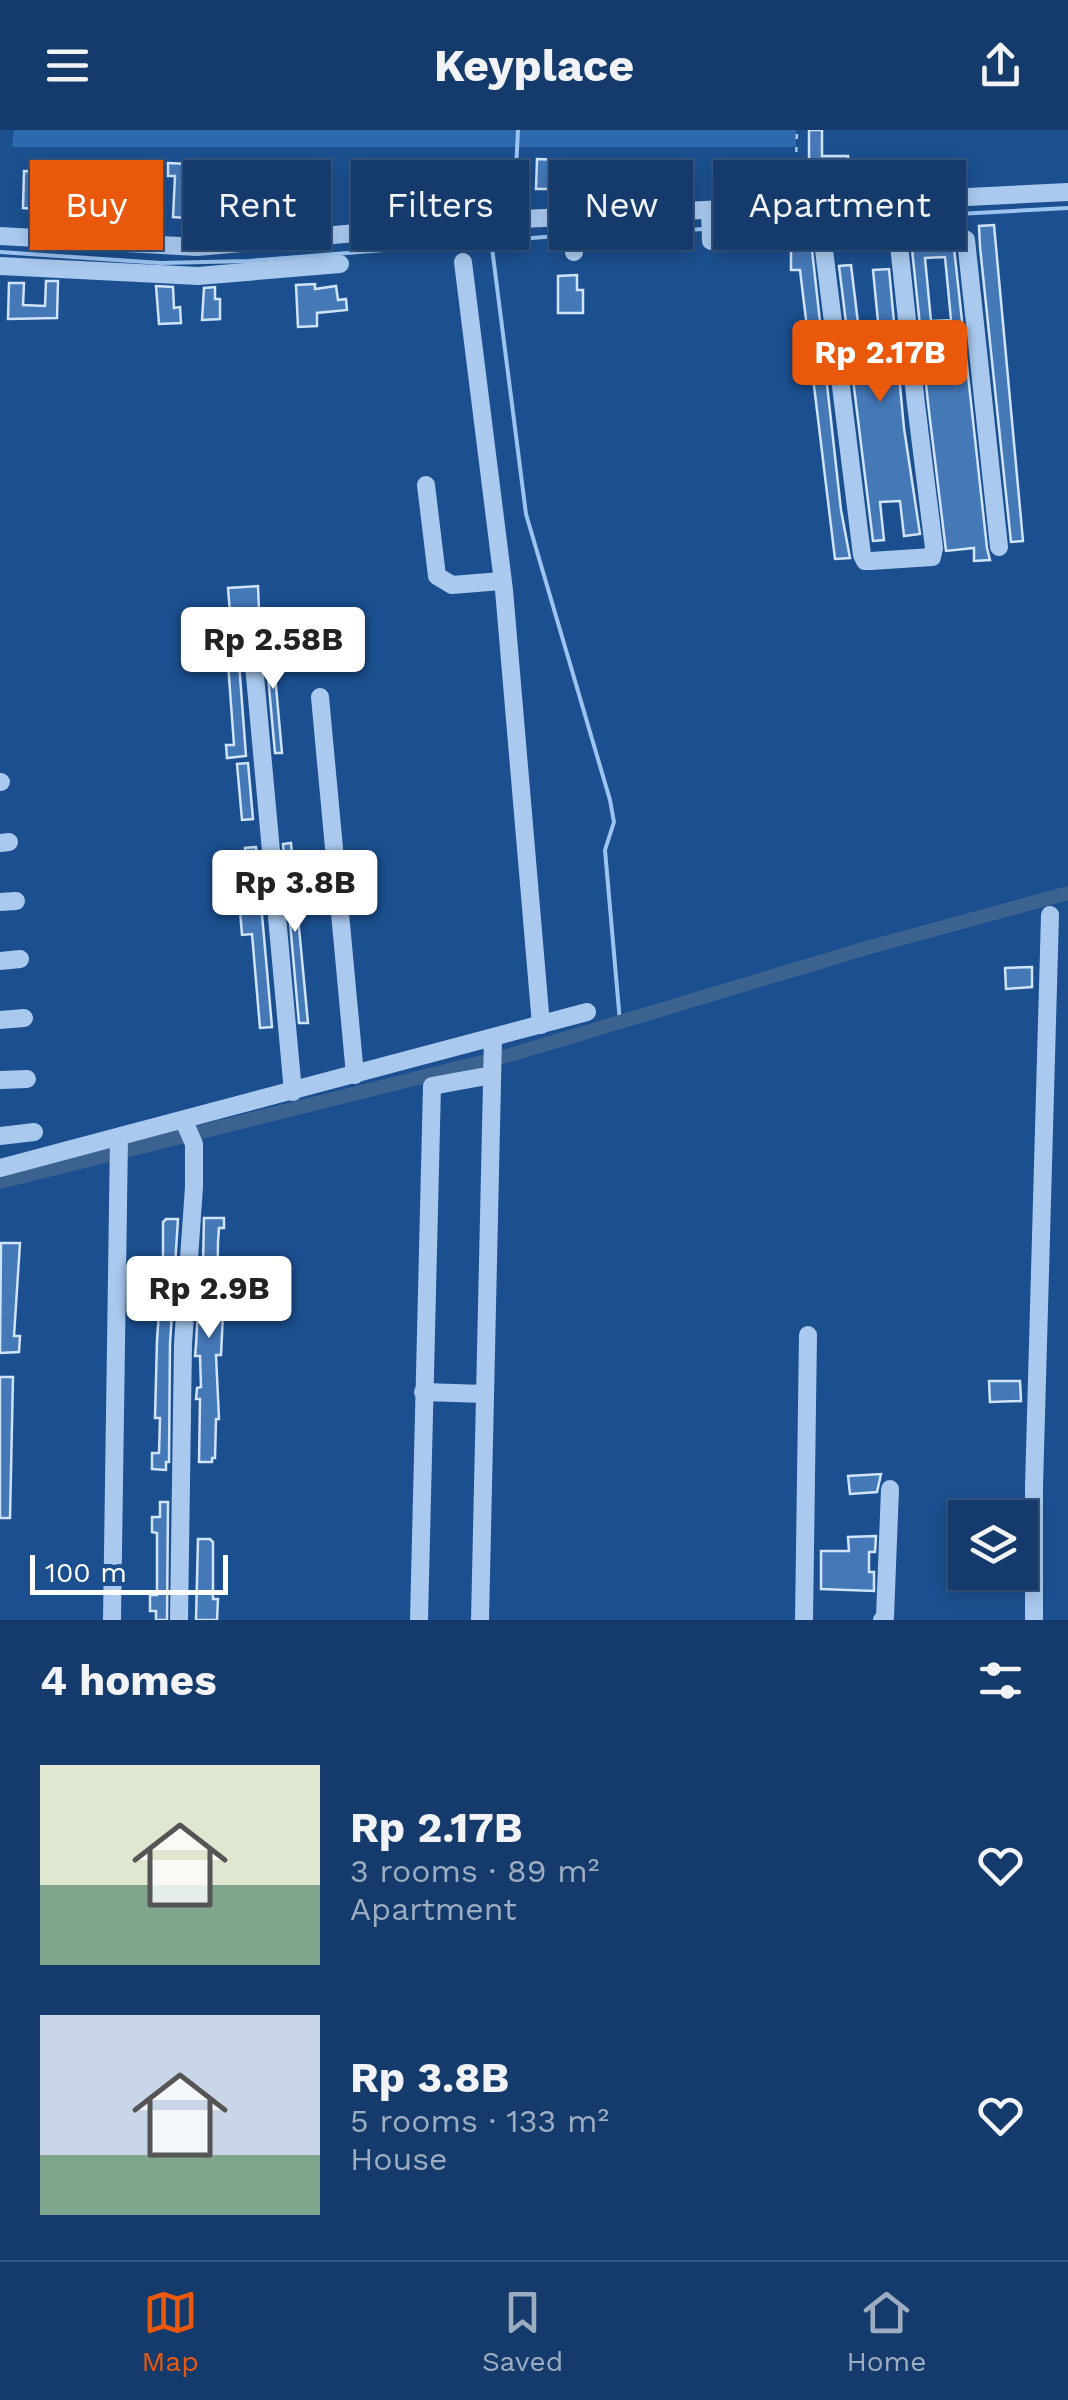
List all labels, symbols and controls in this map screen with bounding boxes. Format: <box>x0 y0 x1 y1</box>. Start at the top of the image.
icon: menu <box>40 38 95 93</box>
icon: share <box>973 38 1028 93</box>
text: Keyplace <box>434 39 634 92</box>
chip: Buy <box>30 160 163 250</box>
chip: Rent <box>183 160 331 250</box>
chip: Filters <box>351 160 529 250</box>
chip: New <box>549 160 693 250</box>
chip: Apartment <box>713 160 966 250</box>
pin: Rp 2.17B <box>777 320 983 405</box>
text: Rp 2.17B <box>814 333 946 371</box>
pin: Rp 2.58B <box>170 607 376 692</box>
text: Rp 2.58B <box>203 620 343 658</box>
pin: Rp 3.8B <box>203 850 387 935</box>
text: Rp 3.8B <box>234 863 356 901</box>
pin: Rp 2.9B <box>117 1256 301 1341</box>
text: Rp 2.9B <box>148 1269 270 1307</box>
map controls <box>948 1500 1038 1590</box>
button: layers <box>948 1500 1038 1590</box>
scale bar <box>30 1550 228 1594</box>
text: 100 m <box>45 1556 127 1589</box>
icon: filters <box>973 1653 1028 1708</box>
text: 4 homes <box>40 1656 217 1705</box>
text: Rp 2.17B <box>350 1803 523 1852</box>
icon: home <box>120 1805 240 1925</box>
icon: heart <box>973 1838 1028 1893</box>
text: 3 rooms · 89 m² <box>350 1852 599 1890</box>
text: Apartment <box>350 1890 517 1928</box>
text: Rp 3.8B <box>350 2053 509 2102</box>
icon: home <box>120 2055 240 2175</box>
icon: heart <box>973 2088 1028 2143</box>
text: 5 rooms · 133 m² <box>350 2102 609 2140</box>
text: House <box>350 2140 448 2178</box>
tab: Map <box>142 2285 199 2378</box>
tab: Saved <box>482 2285 563 2378</box>
tab: Home <box>846 2285 926 2378</box>

